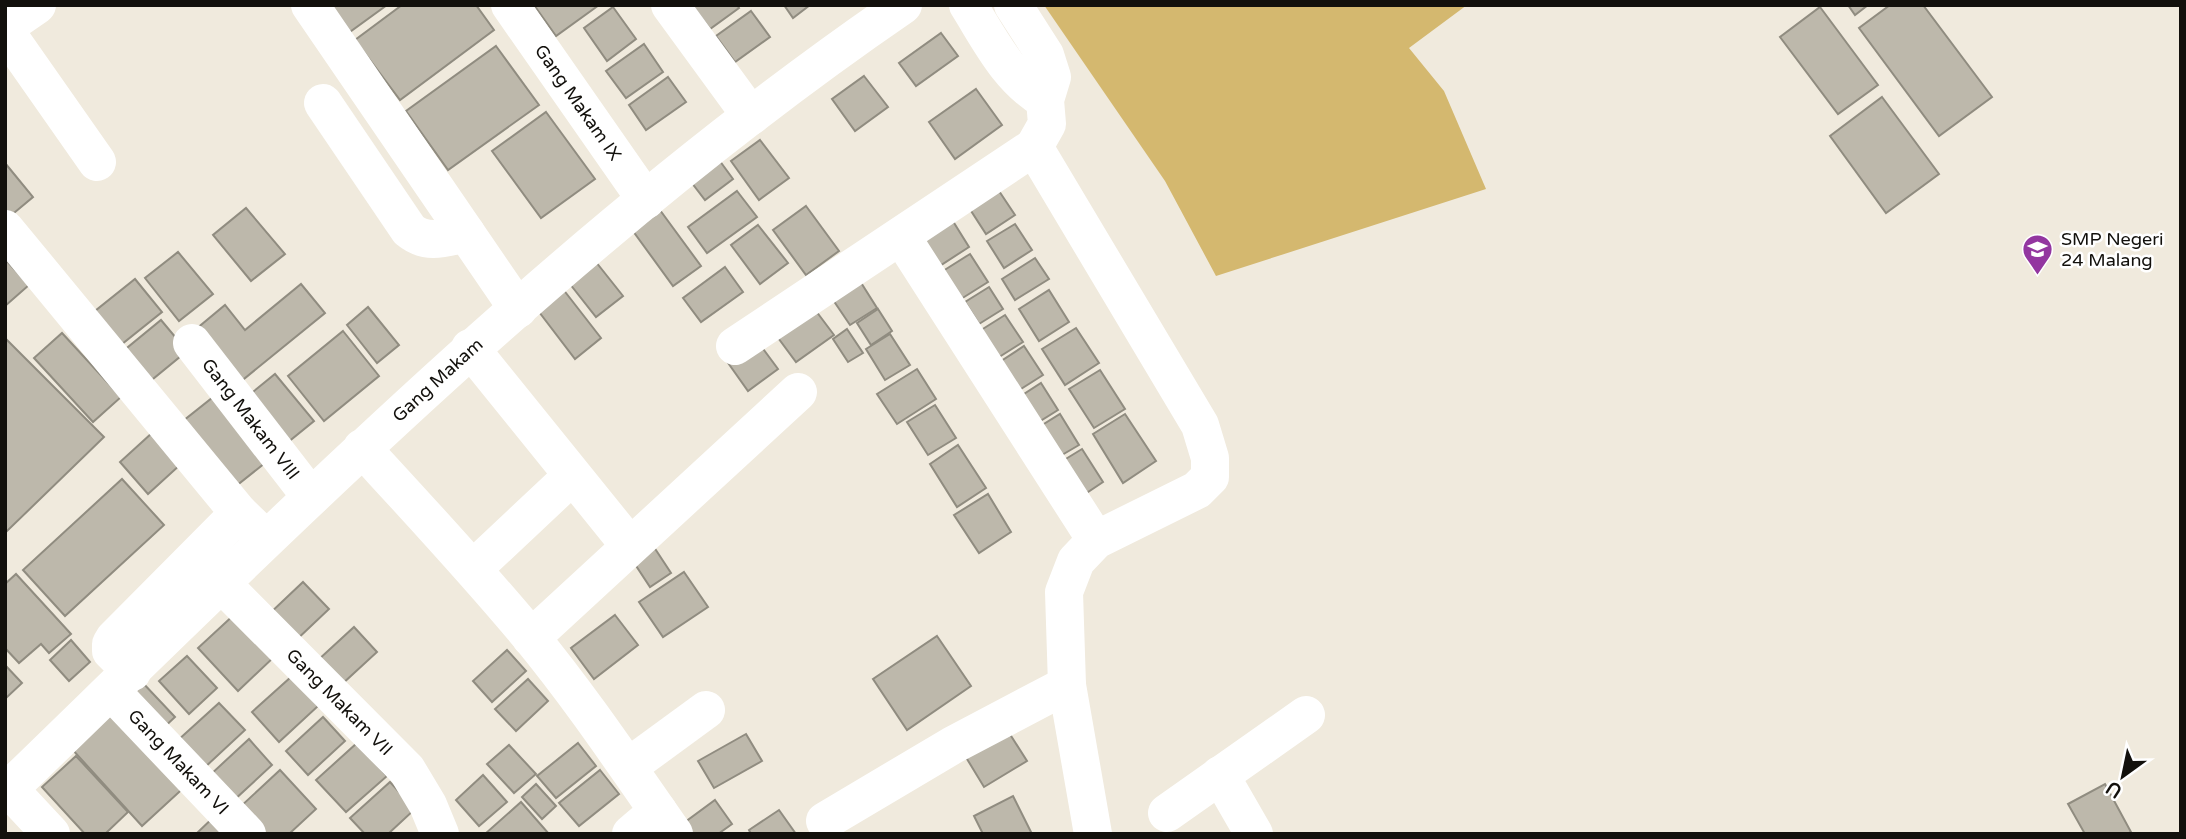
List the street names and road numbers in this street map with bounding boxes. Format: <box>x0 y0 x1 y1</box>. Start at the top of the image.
street label: Gang Makam IX <box>530 40 626 165</box>
street label: Gang Makam <box>388 333 487 427</box>
street label: Gang Makam VIII <box>197 354 304 484</box>
street label: Gang Makam VII <box>282 644 397 760</box>
street label: Gang Makam VI <box>123 705 234 819</box>

